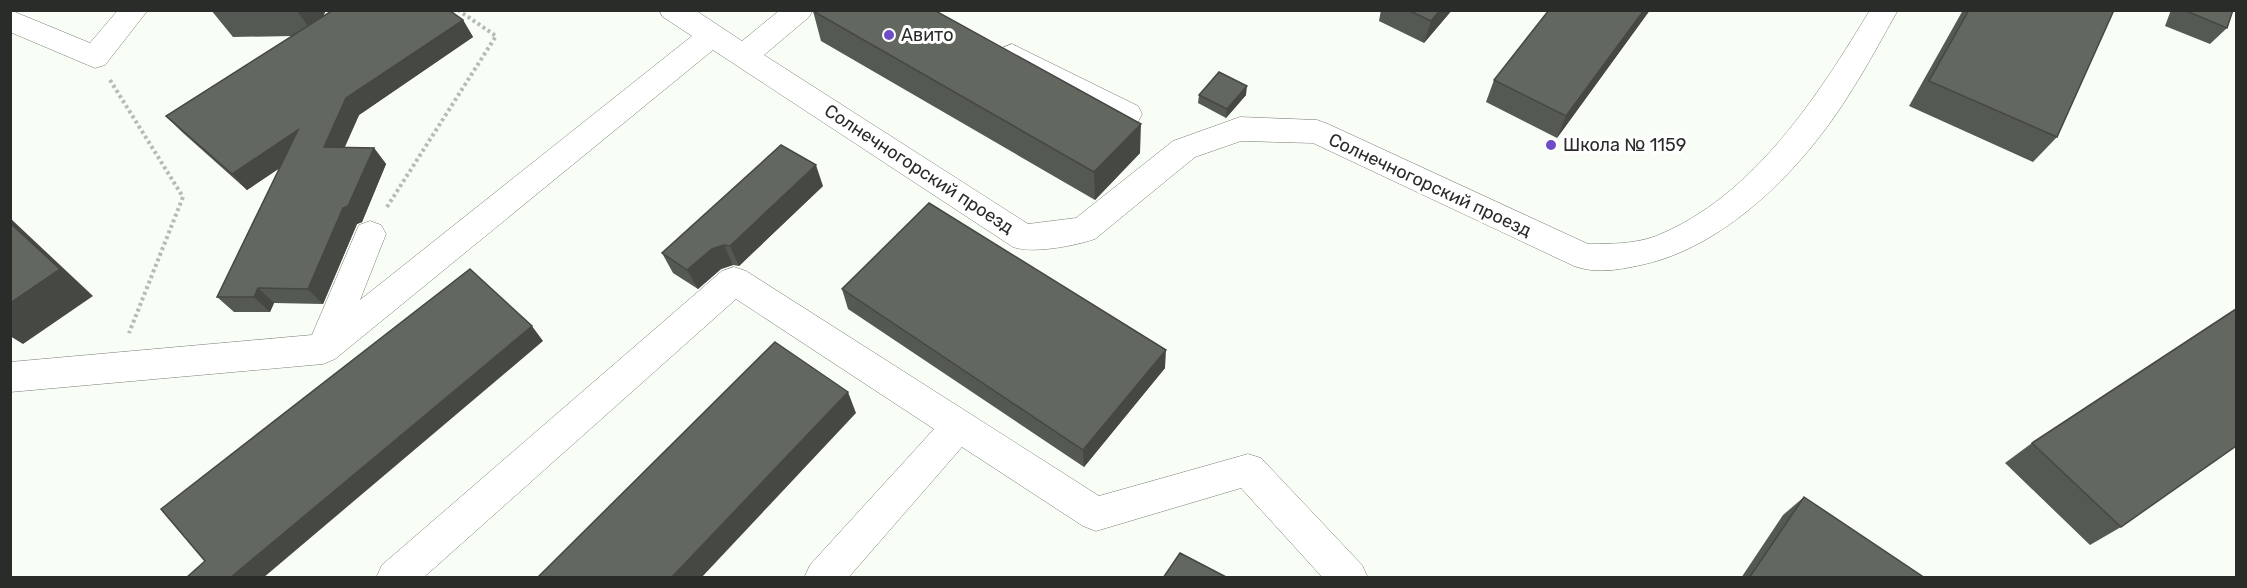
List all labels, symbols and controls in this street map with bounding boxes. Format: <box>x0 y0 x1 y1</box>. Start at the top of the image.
place label: Авито <box>901 24 954 46</box>
marker: Авито <box>882 28 896 42</box>
street label: Солнечногорский проезд <box>820 100 1018 239</box>
street label: Солнечногорский проезд <box>1325 128 1535 242</box>
place label: Школа № 1159 <box>1563 134 1686 156</box>
marker: Школа № 1159 <box>1544 138 1558 152</box>

